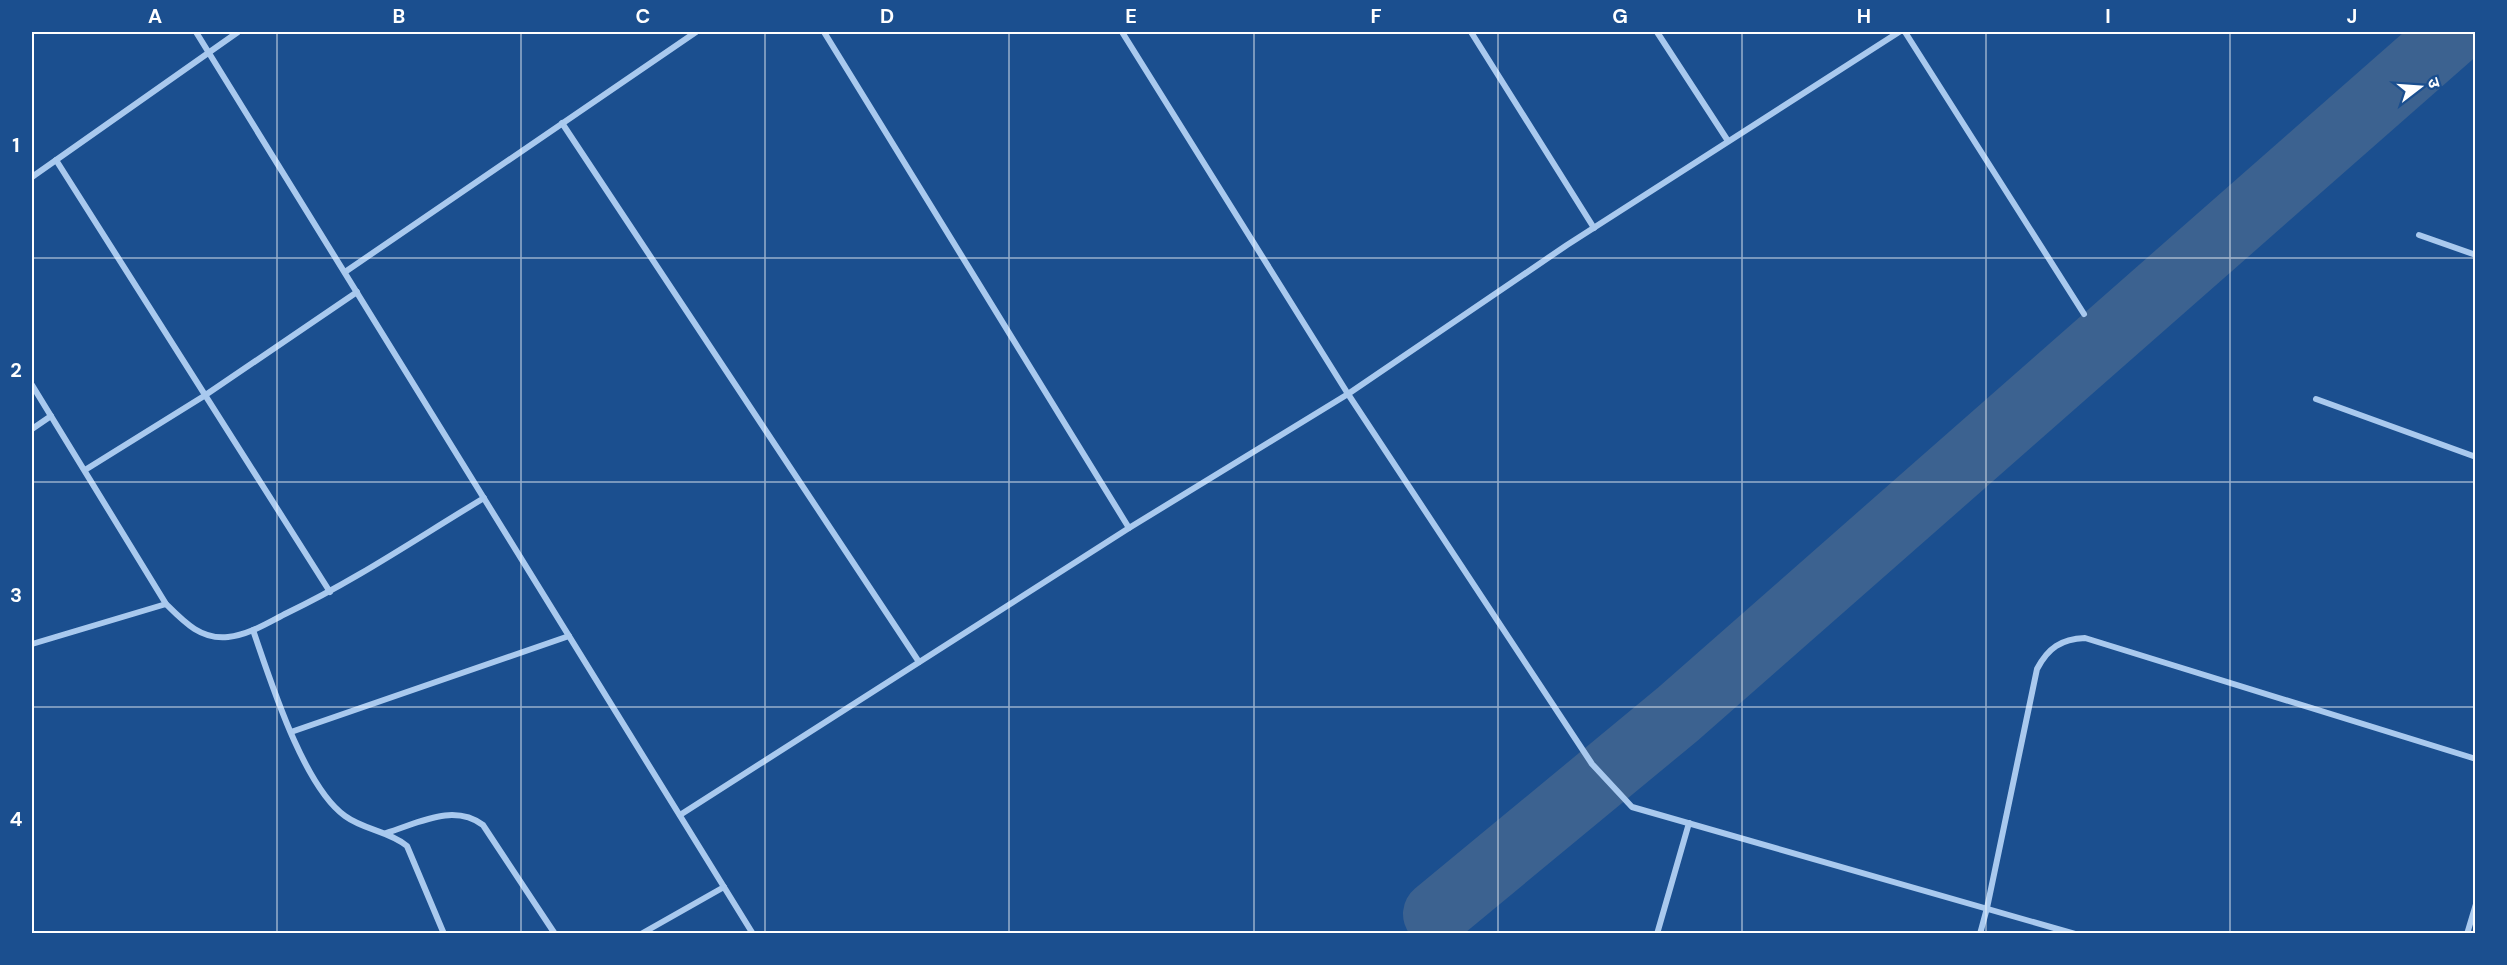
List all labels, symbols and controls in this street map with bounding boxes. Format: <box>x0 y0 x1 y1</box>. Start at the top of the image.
text: A <box>148 3 162 29</box>
text: B <box>393 3 405 29</box>
text: C <box>636 3 650 29</box>
text: D <box>880 3 894 29</box>
text: E <box>1125 3 1137 29</box>
text: F <box>1370 3 1382 29</box>
text: G <box>1612 3 1628 29</box>
text: H <box>1857 3 1871 29</box>
text: I <box>2105 3 2111 29</box>
text: J <box>2347 3 2357 29</box>
north arrow <box>2390 57 2450 117</box>
text: उ <box>2422 75 2445 91</box>
text: 1 <box>12 132 20 158</box>
text: 2 <box>10 357 22 383</box>
text: 3 <box>10 582 22 608</box>
text: 4 <box>10 806 23 832</box>

